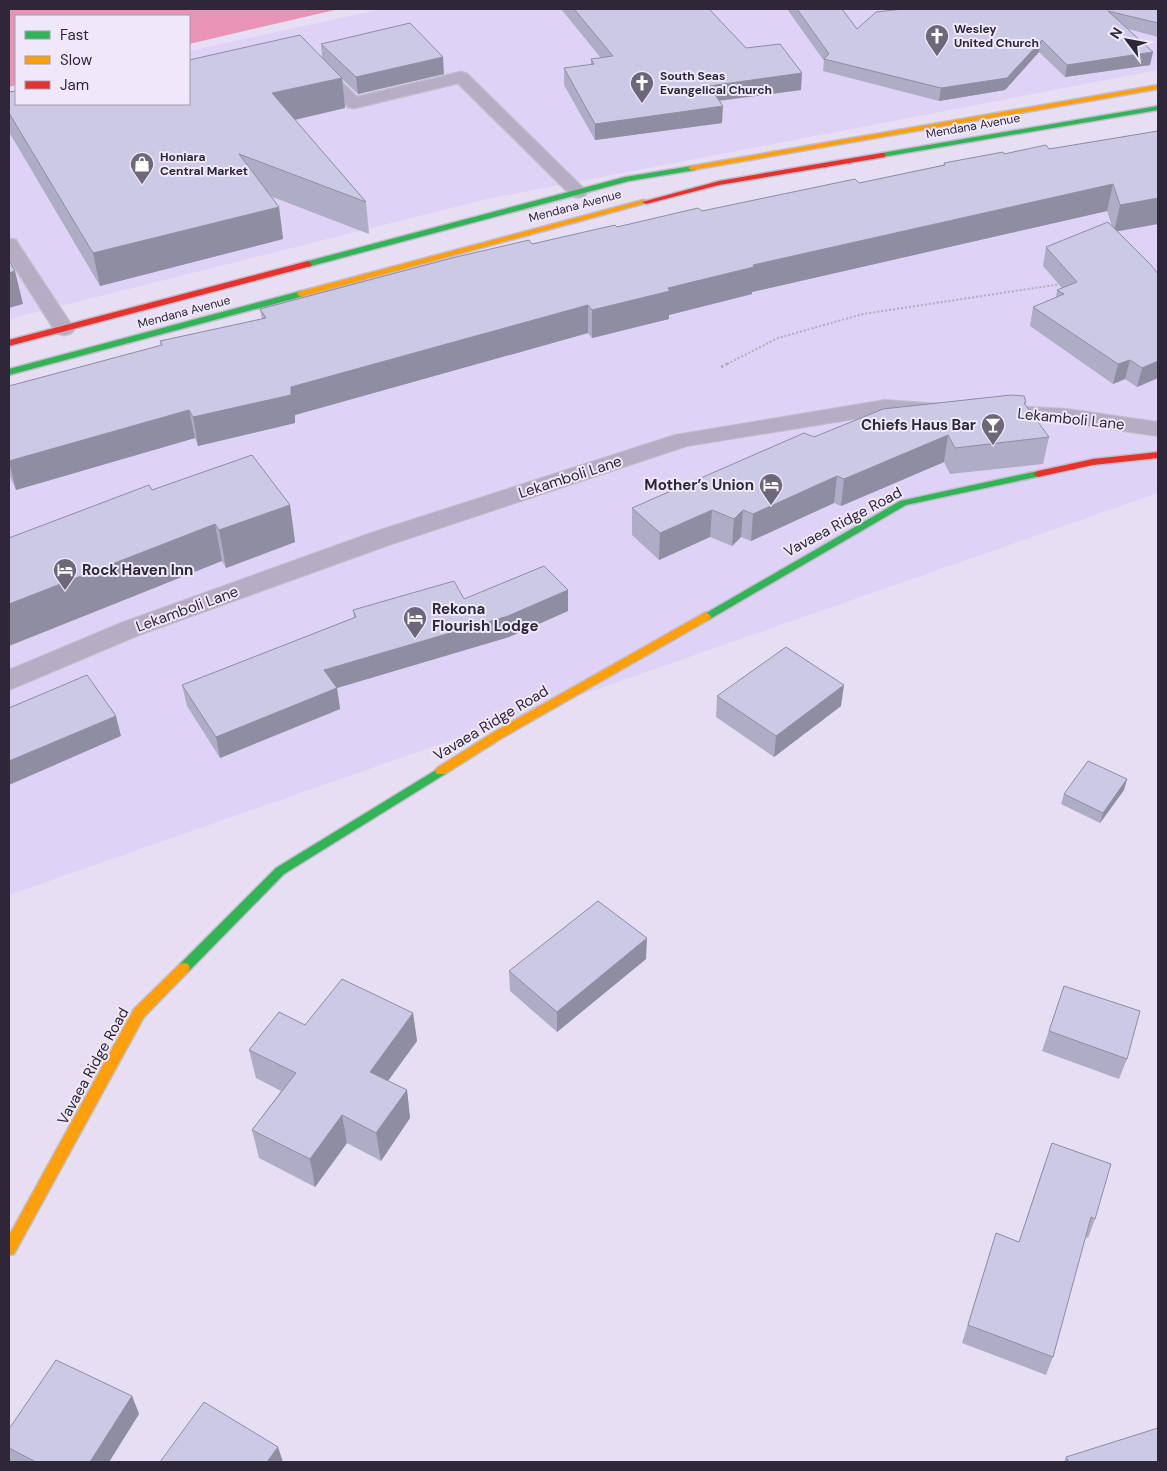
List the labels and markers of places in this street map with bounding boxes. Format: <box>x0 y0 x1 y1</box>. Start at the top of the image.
place label: Wesley United Church <box>954 21 1039 51</box>
church icon: Wesley United Church <box>924 23 950 57</box>
place label: South Seas Evangelical Church <box>660 68 772 98</box>
church icon: South Seas Evangelical Church <box>629 70 655 104</box>
place label: Honiara Central Market <box>160 149 248 179</box>
shop icon: Honiara Central Market <box>129 151 155 185</box>
bar icon: Chiefs Haus Bar <box>980 412 1006 446</box>
place label: Chiefs Haus Bar <box>861 415 976 435</box>
hotel icon: Mother’s Union <box>758 472 784 506</box>
place label: Mother’s Union <box>644 475 754 495</box>
hotel icon: Rock Haven Inn <box>52 557 78 591</box>
place label: Rock Haven Inn <box>82 560 193 580</box>
place label: Rekona Flourish Lodge <box>432 599 538 636</box>
hotel icon: Rekona Flourish Lodge <box>402 605 428 639</box>

